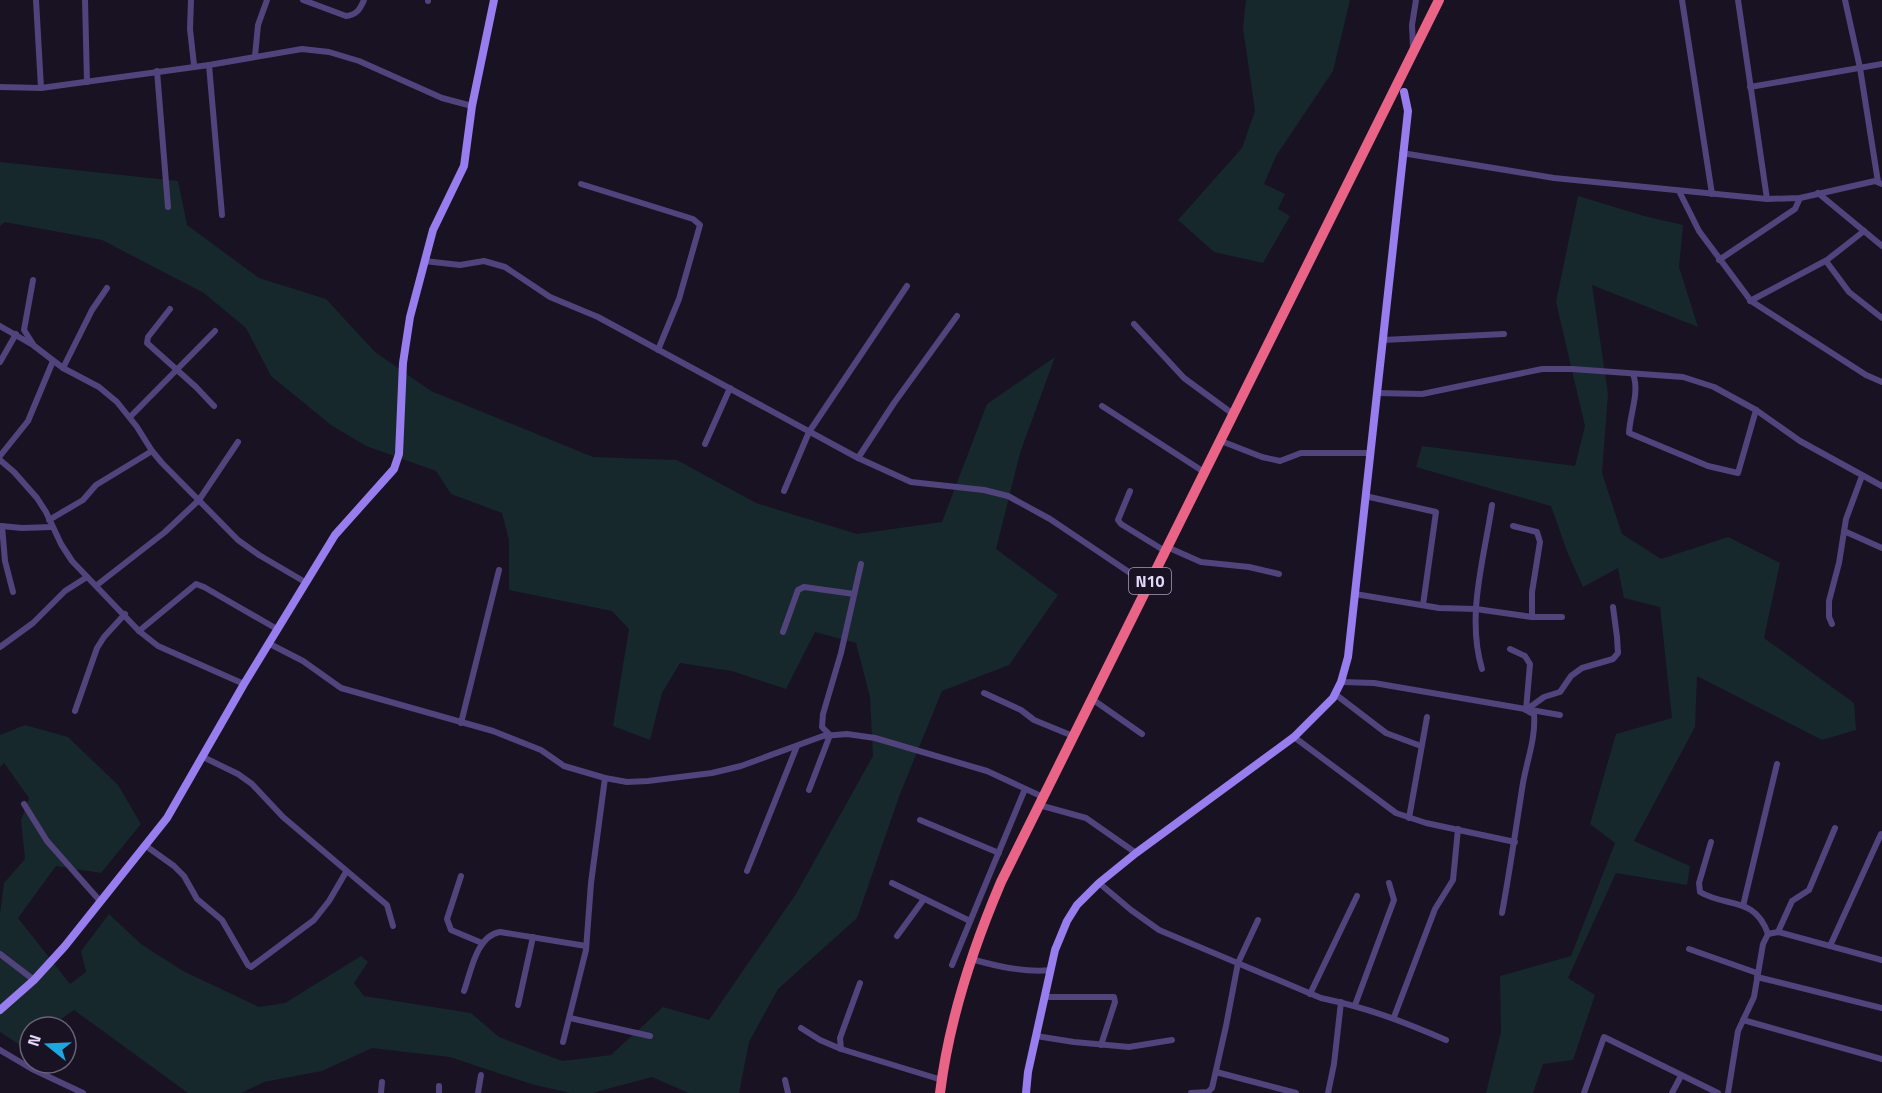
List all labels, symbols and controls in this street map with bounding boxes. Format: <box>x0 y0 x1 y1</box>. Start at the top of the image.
road number: N10 <box>1129 568 1171 594</box>
north arrow <box>18 1015 78 1075</box>
text: N <box>21 1031 47 1049</box>

